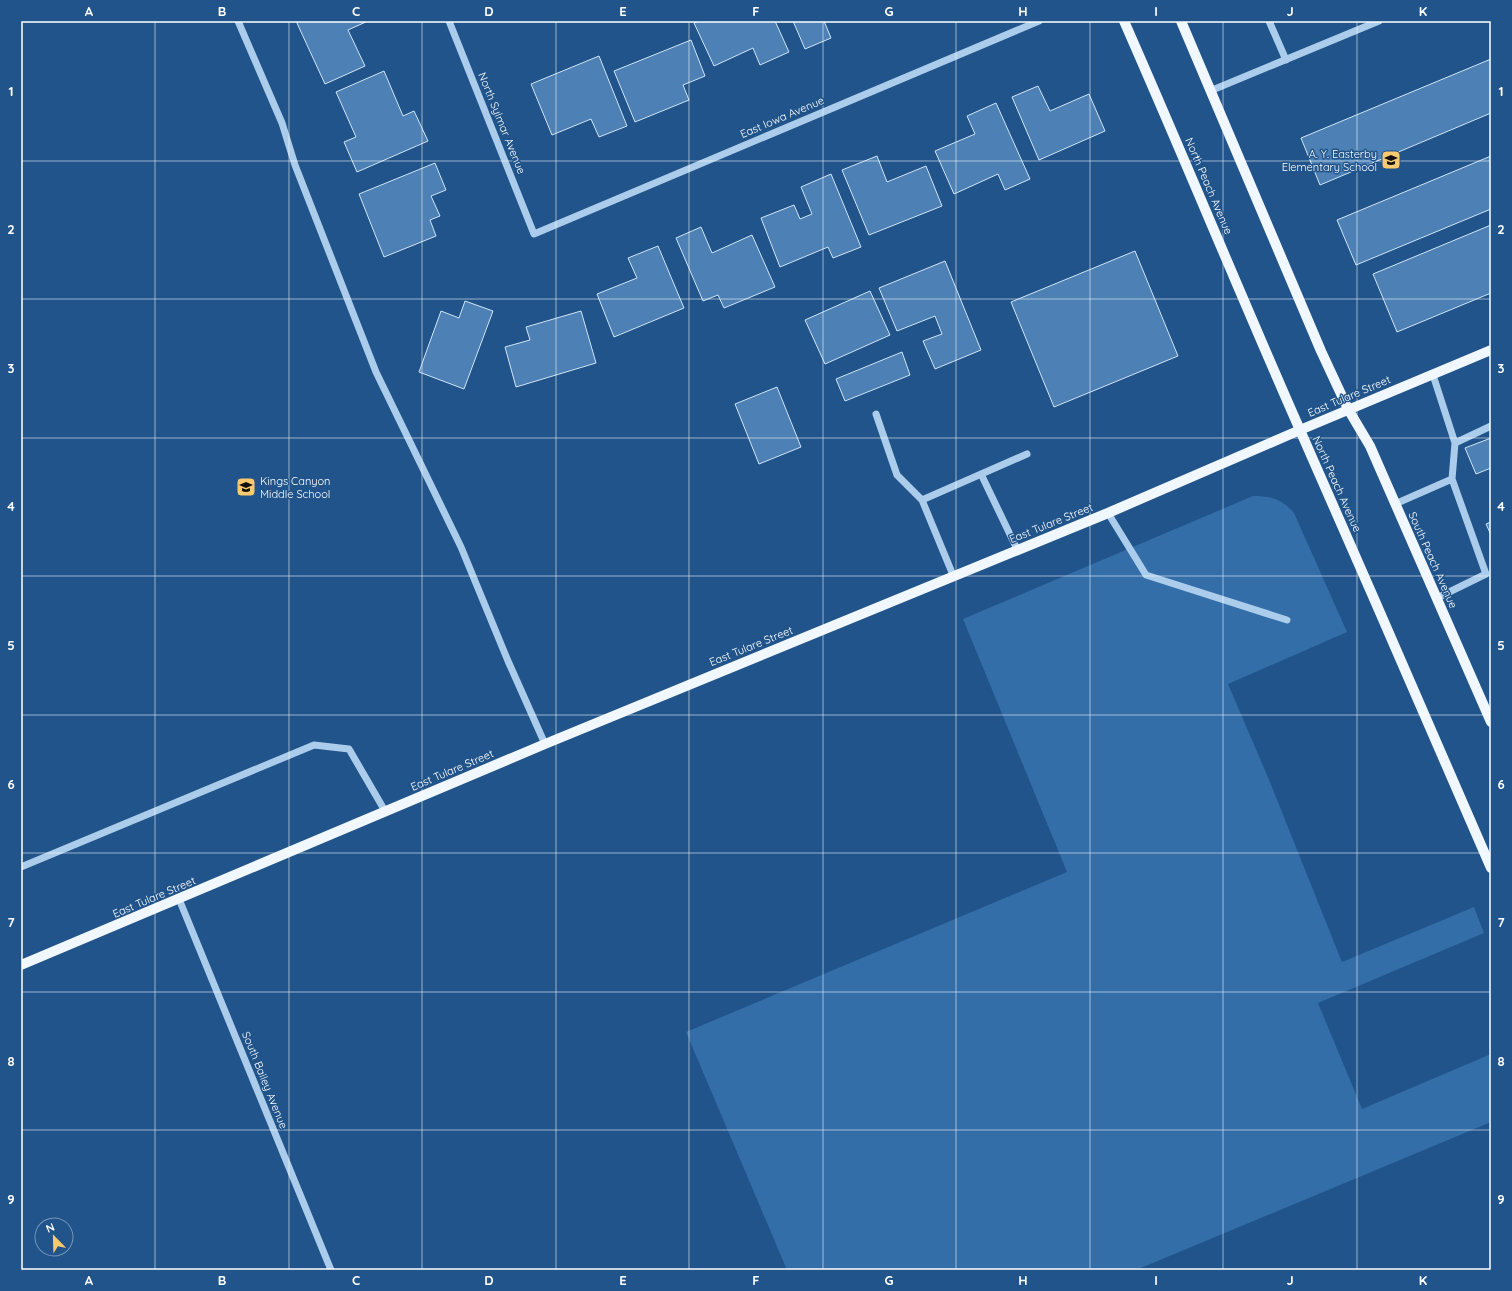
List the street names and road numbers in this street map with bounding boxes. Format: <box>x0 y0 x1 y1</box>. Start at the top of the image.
street label: North Sylmar Avenue <box>475 70 529 176</box>
street label: East Iowa Avenue <box>738 93 826 141</box>
street label: North Peach Avenue <box>1182 135 1236 237</box>
street label: East Tulare Street <box>1305 372 1393 420</box>
street label: North Peach Avenue <box>1309 434 1365 534</box>
street label: East Tulare Street <box>1007 500 1095 546</box>
street label: South Peach Avenue <box>1405 510 1461 610</box>
street label: East Tulare Street <box>707 623 795 669</box>
street label: East Tulare Street <box>408 746 496 794</box>
street label: East Tulare Street <box>110 873 198 921</box>
street label: South Bailey Avenue <box>239 1029 291 1131</box>

